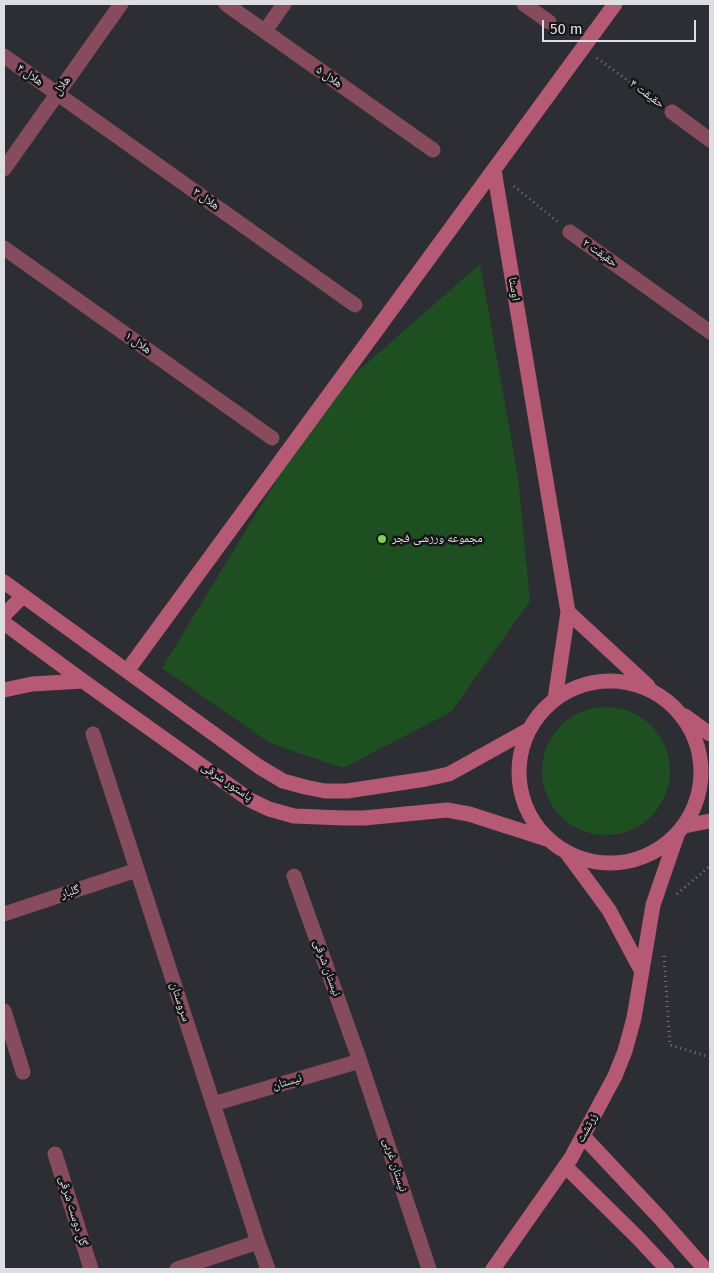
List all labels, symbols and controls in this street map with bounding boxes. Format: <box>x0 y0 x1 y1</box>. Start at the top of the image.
scale bar <box>544 10 698 42</box>
text: 50 m <box>550 20 583 38</box>
street label: هلال ۴ <box>14 61 46 89</box>
street label: هلال ۵ <box>313 63 345 91</box>
street label: هلال <box>50 73 74 99</box>
street label: حقیقت ۴ <box>627 77 667 111</box>
street label: هلال ۳ <box>190 185 222 213</box>
street label: حقیقت ۲ <box>580 236 620 270</box>
street label: اوستا <box>505 276 523 302</box>
street label: هلال ۱ <box>122 329 154 357</box>
place label: مجموعه ورزشی فجر <box>392 532 483 546</box>
marker: مجموعه ورزشی فجر <box>376 533 388 545</box>
street label: پاستور شرقی <box>199 760 255 804</box>
street label: گلبار <box>59 882 81 902</box>
street label: نیستان شرقی <box>310 938 344 998</box>
street label: سروستان <box>167 980 193 1024</box>
street label: نیستان <box>271 1071 303 1093</box>
street label: زرتشت <box>573 1111 601 1145</box>
street label: نیستان غربی <box>380 1136 410 1194</box>
street label: گل دوست شرقی <box>55 1174 91 1248</box>

